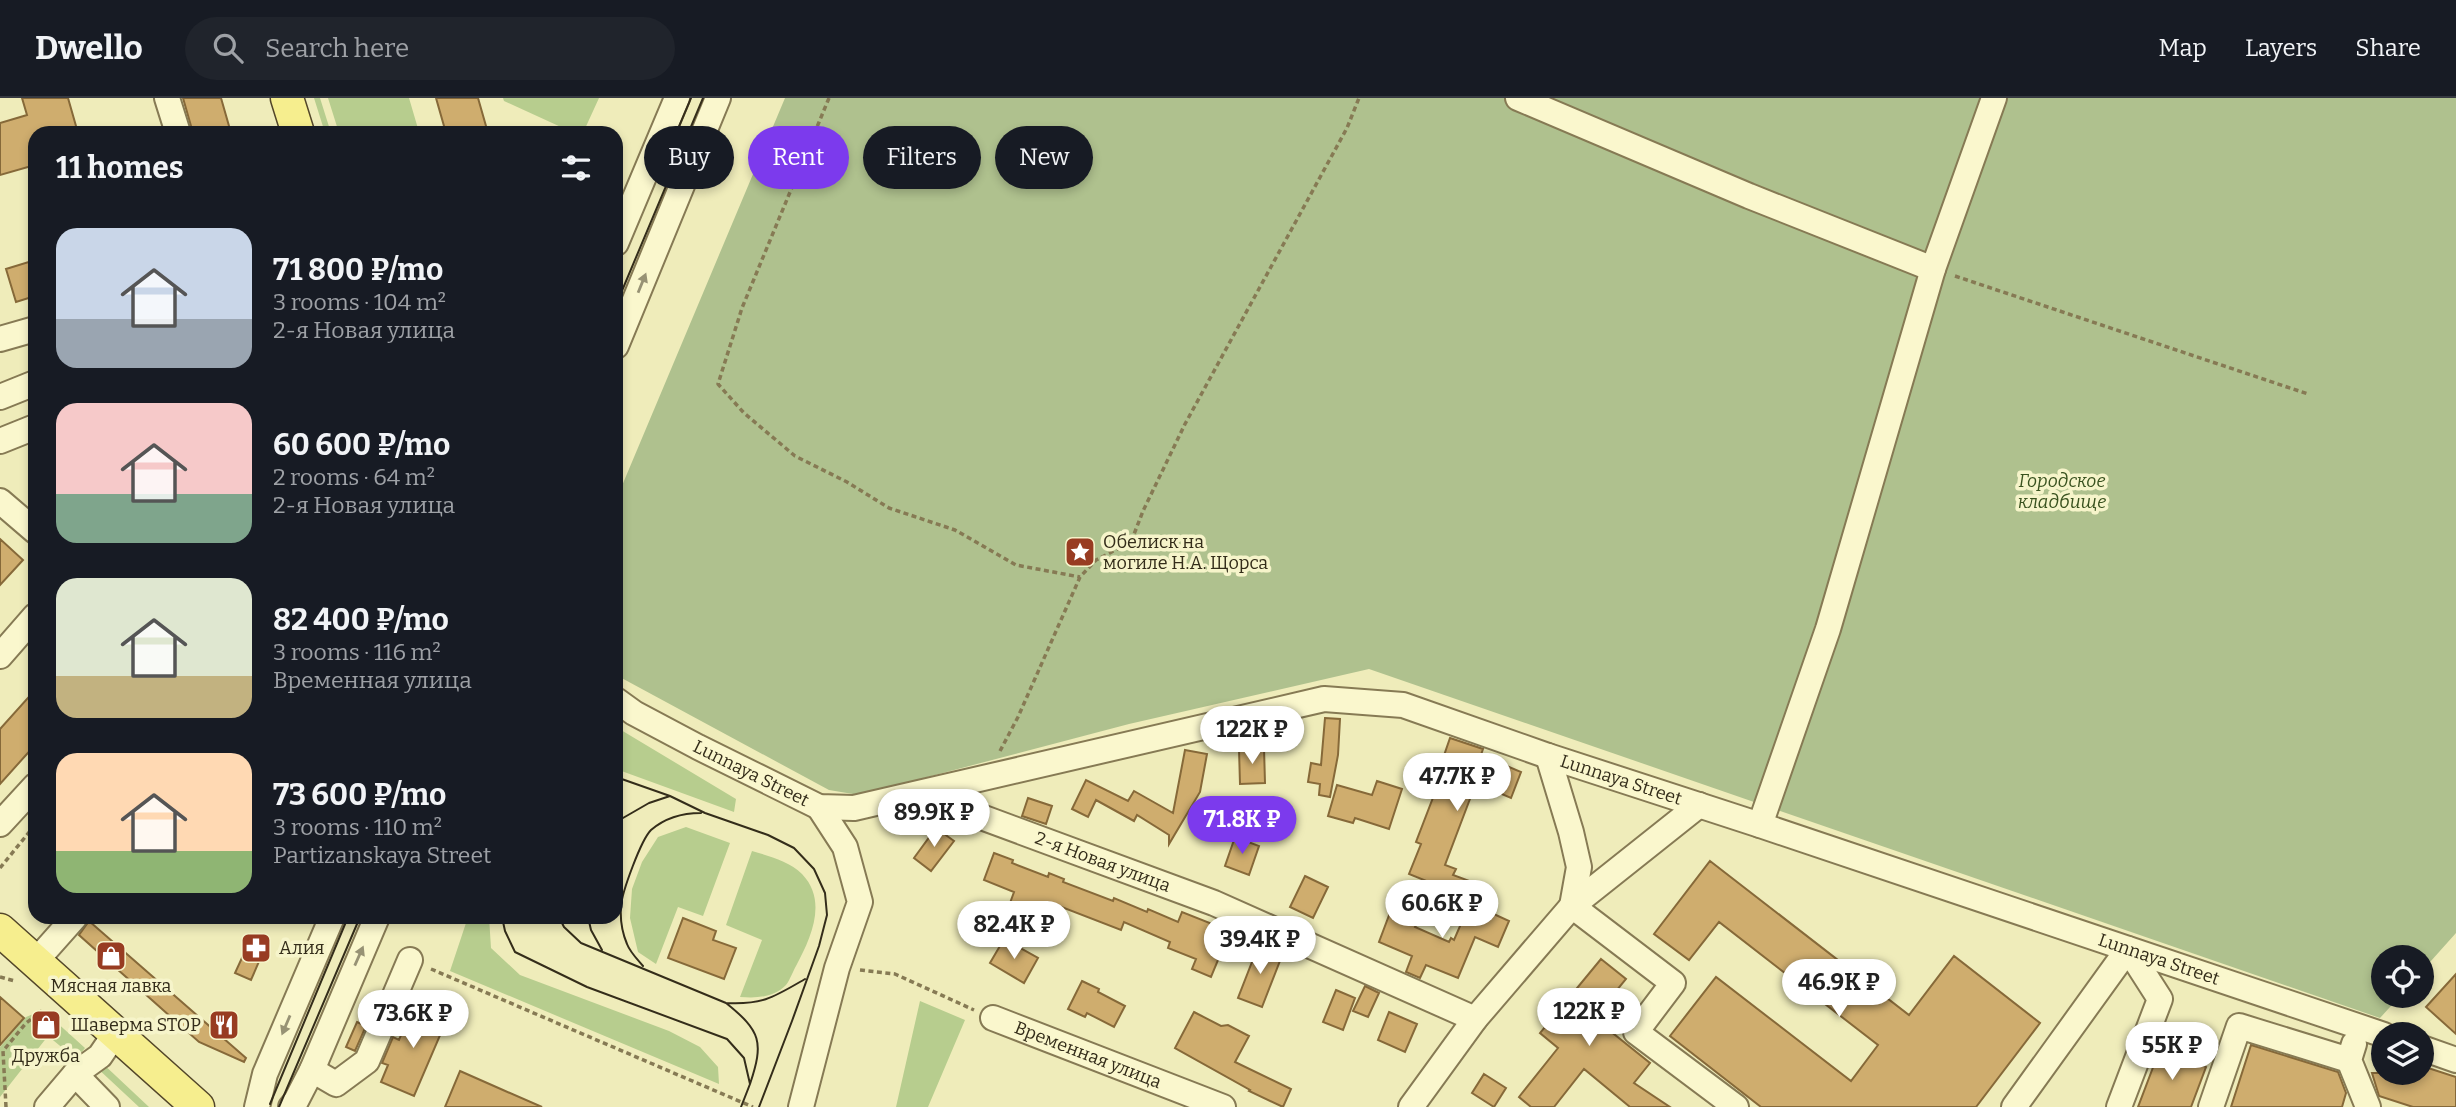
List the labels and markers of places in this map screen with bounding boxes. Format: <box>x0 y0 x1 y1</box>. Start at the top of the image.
place label: Обелиск на могиле Н.А. Щорса <box>1103 531 1268 574</box>
place icon: Обелиск на могиле Н.А. Щорса <box>1063 535 1097 569</box>
pin: 122K ₽ <box>1195 706 1309 766</box>
pin: 47.7K ₽ <box>1392 754 1522 813</box>
pin: 89.9K ₽ <box>869 790 999 849</box>
pin: 71.8K ₽ <box>1177 796 1307 856</box>
pin: 60.6K ₽ <box>1377 880 1507 940</box>
pin: 82.4K ₽ <box>949 902 1079 961</box>
pin: 39.4K ₽ <box>1195 916 1325 976</box>
pharmacy icon: Алия <box>239 931 273 965</box>
place label: Алия <box>279 937 325 959</box>
shop icon: Мясная лавка <box>94 939 128 973</box>
pin: 46.9K ₽ <box>1774 960 1904 1019</box>
place label: Мясная лавка <box>51 975 172 997</box>
pin: 122K ₽ <box>1532 988 1646 1048</box>
pin: 73.6K ₽ <box>348 990 478 1050</box>
shop icon: Дружба <box>29 1008 63 1042</box>
restaurant icon: Шаверма STOP <box>207 1008 241 1042</box>
place label: Шаверма STOP <box>71 1014 201 1036</box>
pin: 55K ₽ <box>2123 1023 2221 1082</box>
place label: Дружба <box>12 1045 80 1067</box>

